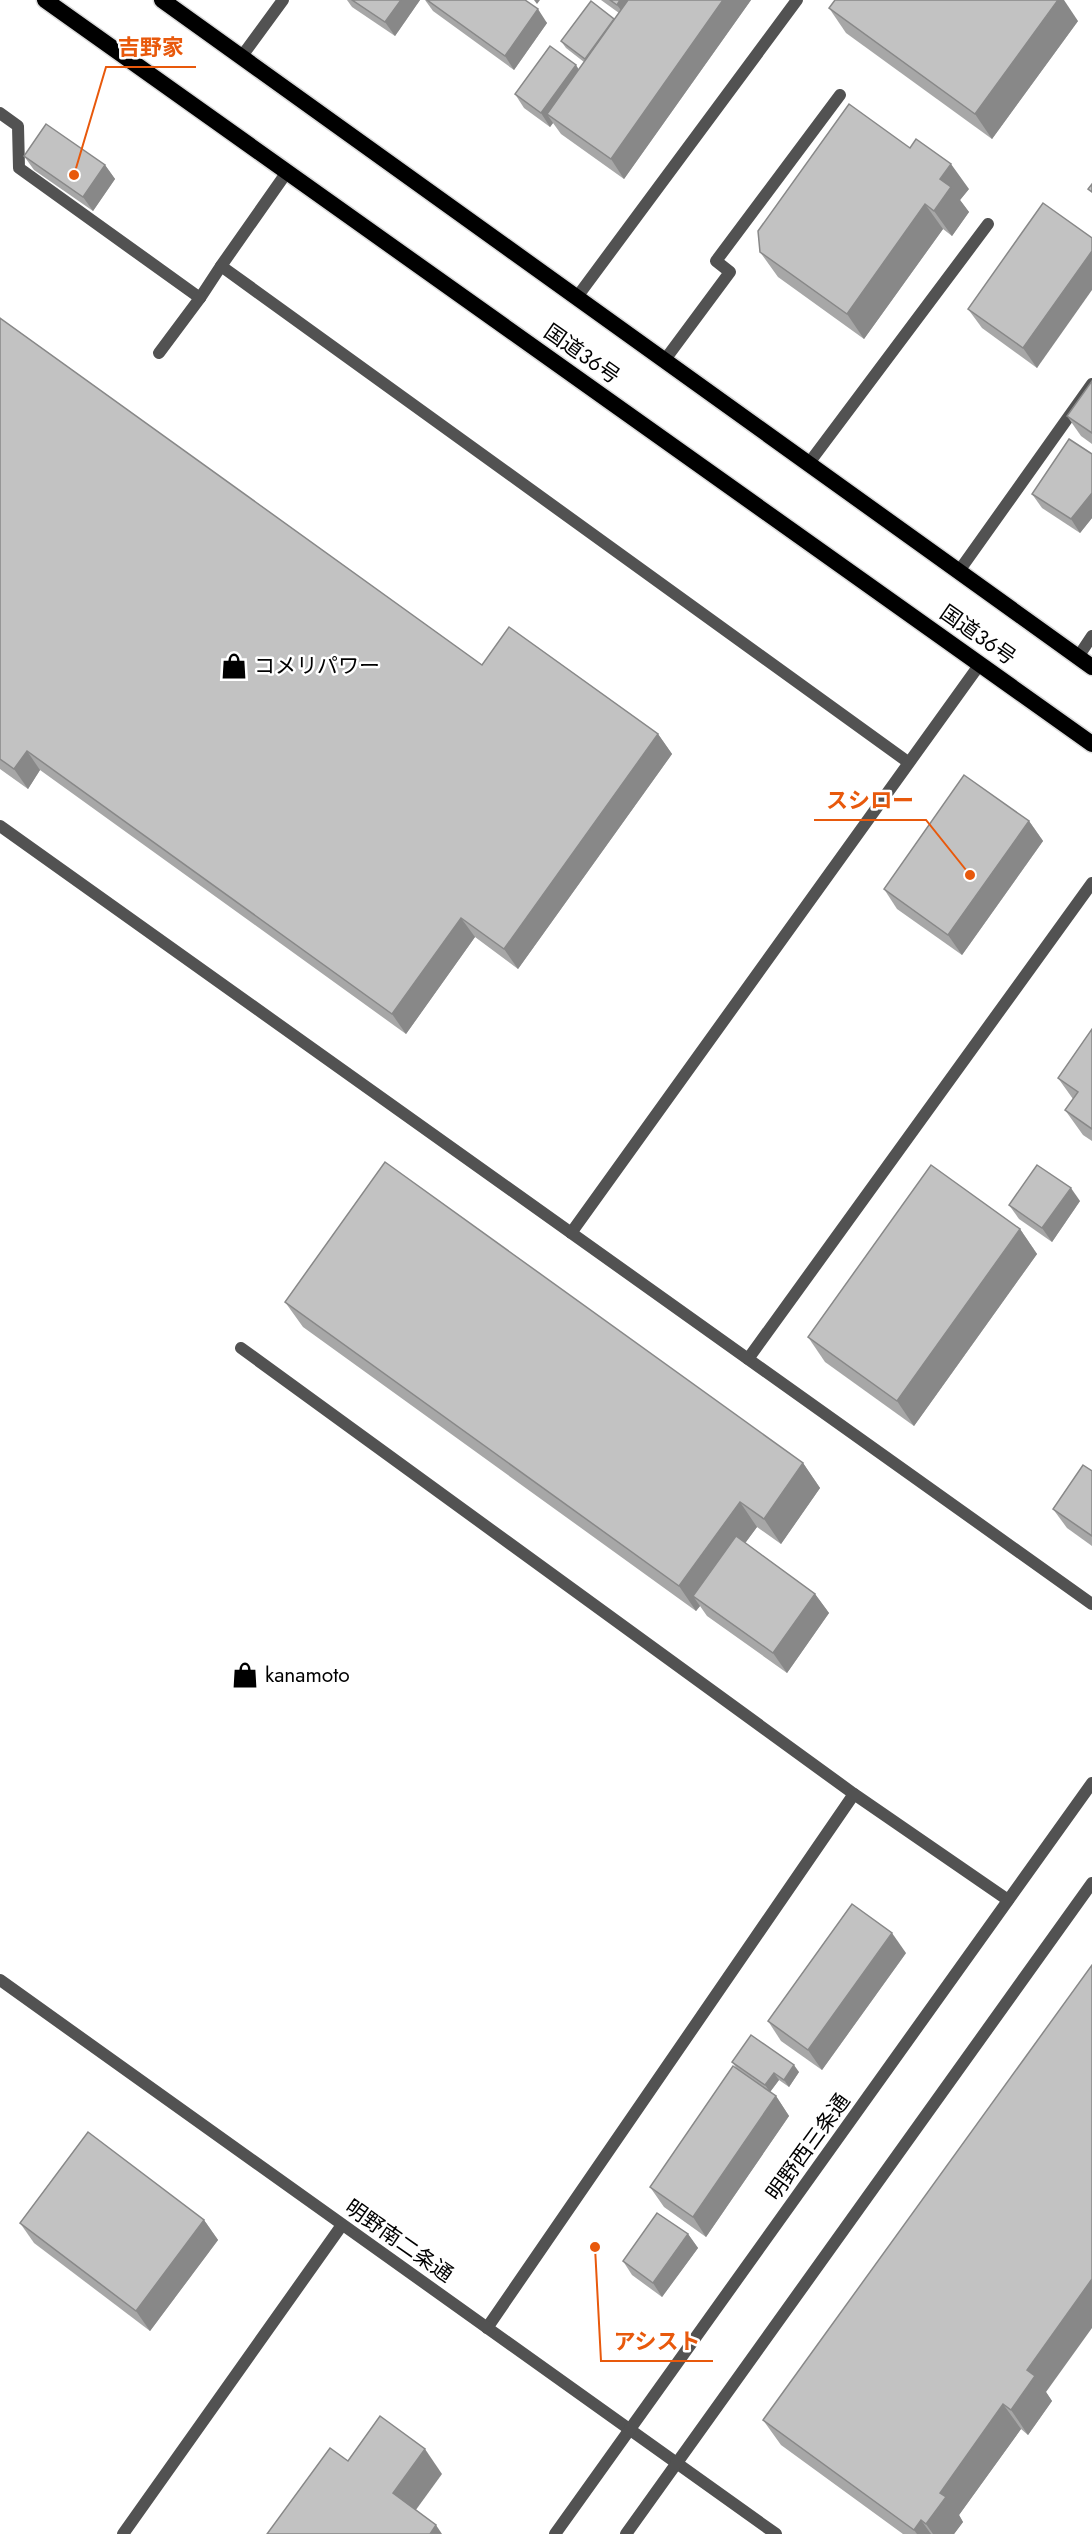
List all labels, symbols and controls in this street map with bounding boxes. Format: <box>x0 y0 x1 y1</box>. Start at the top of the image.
callout: 吉野家 <box>106 27 196 67</box>
text: 吉野家 <box>118 31 184 63</box>
street label: 国道36号 <box>538 317 626 391</box>
street label: 国道36号 <box>934 598 1022 672</box>
shop icon: コメリパワー <box>219 651 249 681</box>
place label: コメリパワー <box>254 651 380 681</box>
callout: スシロー <box>814 780 926 820</box>
text: スシロー <box>826 784 914 816</box>
shop icon: kanamoto <box>230 1660 260 1690</box>
place label: kanamoto <box>265 1660 350 1690</box>
street label: 明野西三条通 <box>759 2087 857 2207</box>
street label: 明野南二条通 <box>339 2193 459 2289</box>
callout: アシスト <box>601 2321 713 2361</box>
text: アシスト <box>613 2325 701 2357</box>

